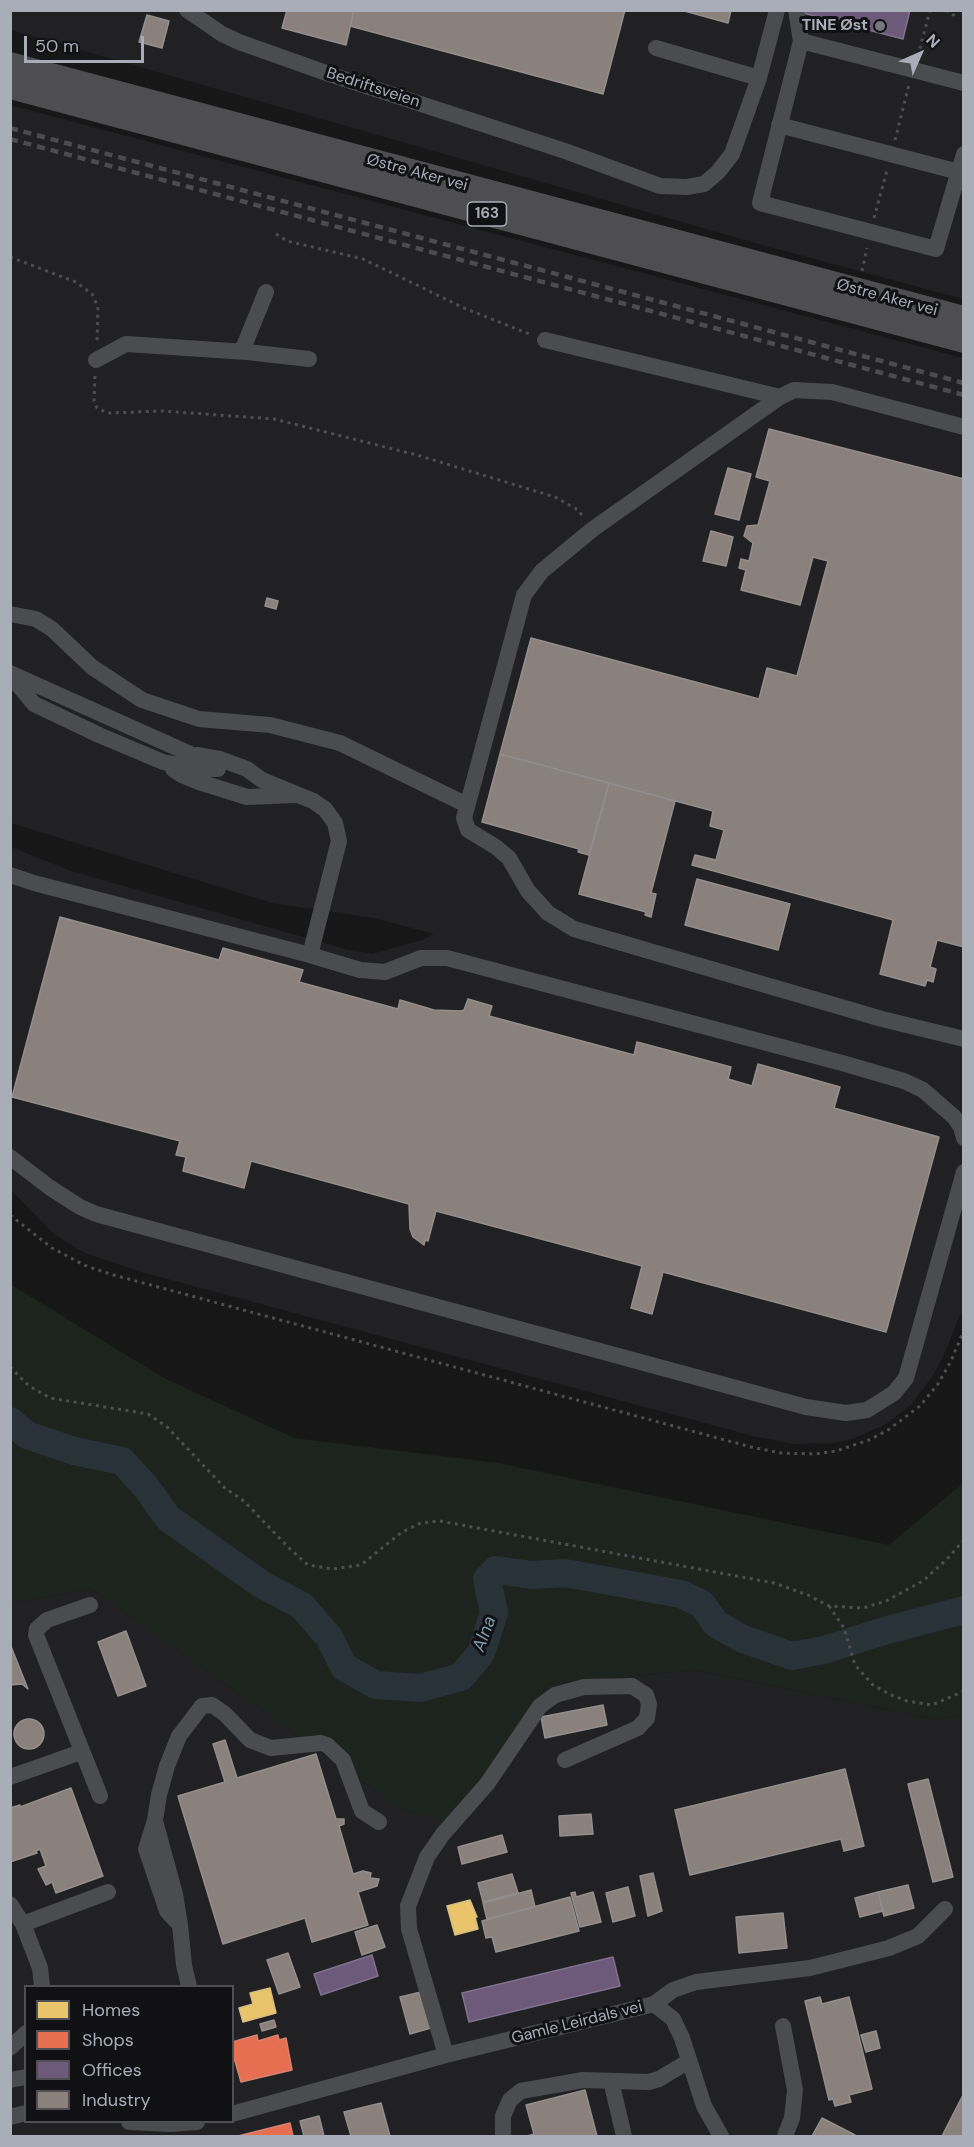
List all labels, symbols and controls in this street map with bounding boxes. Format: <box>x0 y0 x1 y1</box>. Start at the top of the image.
place label: TINE Øst <box>802 16 868 36</box>
marker: TINE Øst <box>873 19 887 33</box>
scale bar <box>27 24 147 62</box>
north arrow <box>890 24 950 84</box>
text: N <box>922 29 945 52</box>
text: 50 m <box>35 34 79 58</box>
street label: Bedriftsveien <box>324 64 422 112</box>
street label: Østre Aker vei <box>364 150 470 196</box>
road number: 163 <box>468 202 506 226</box>
street label: Østre Aker vei <box>834 275 940 321</box>
water label: Alna <box>469 1613 501 1655</box>
legend <box>24 1985 234 2123</box>
street label: Gamle Leirdals vei <box>510 1997 644 2049</box>
text: Homes <box>82 1998 140 2022</box>
text: Shops <box>82 2028 134 2052</box>
text: Offices <box>82 2058 142 2082</box>
text: Industry <box>82 2088 151 2112</box>

